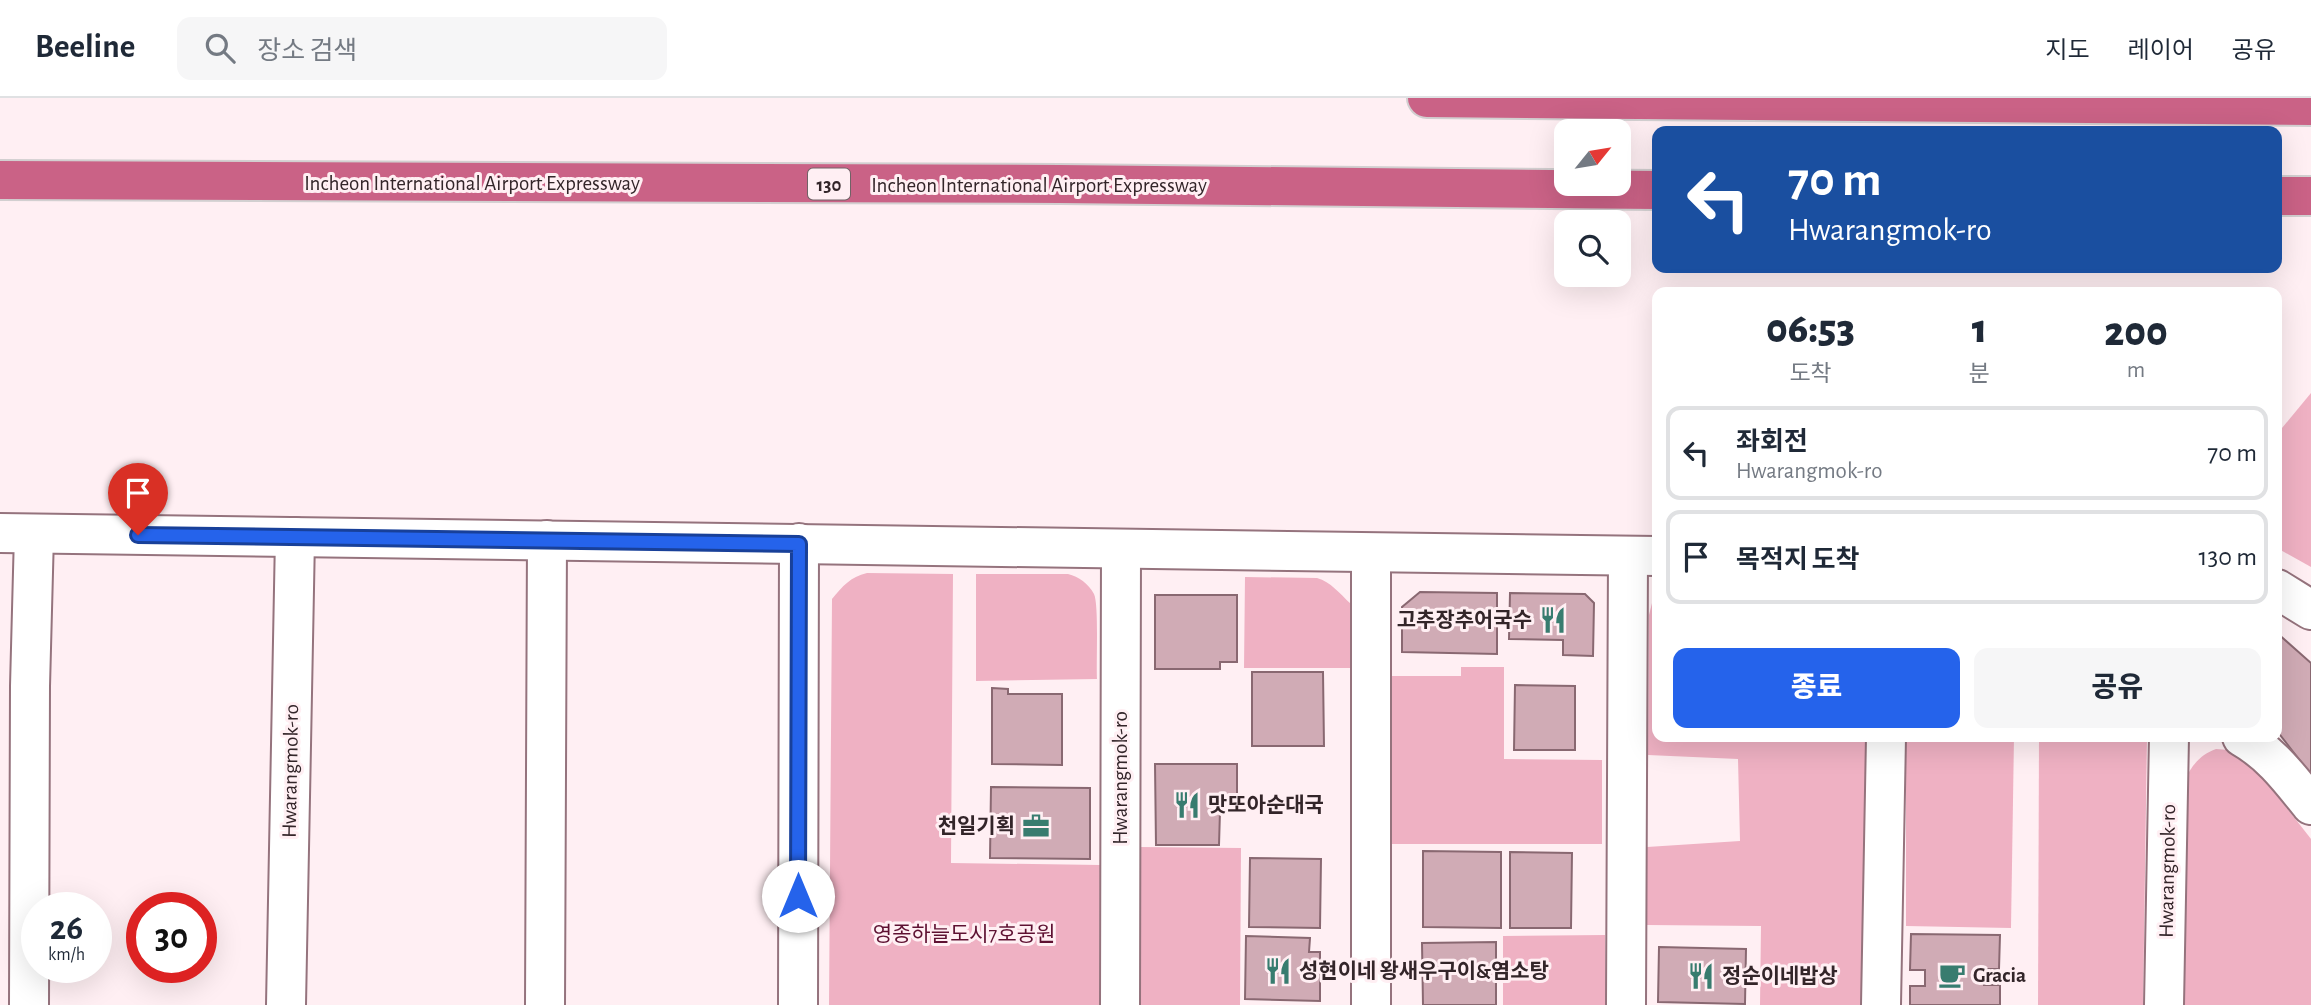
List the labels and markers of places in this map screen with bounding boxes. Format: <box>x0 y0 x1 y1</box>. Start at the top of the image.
pin <box>108 463 168 535</box>
restaurant icon: 고추장추어국수 <box>1538 605 1568 635</box>
place label: 고추장추어국수 <box>1397 609 1532 631</box>
restaurant icon: 맛또아순대국 <box>1172 790 1202 820</box>
place label: 맛또아순대국 <box>1208 794 1324 816</box>
office icon: 천일기획 <box>1021 811 1051 841</box>
place label: 천일기획 <box>938 815 1015 837</box>
restaurant icon: 성현이네 왕새우구이&염소탕 <box>1263 956 1293 986</box>
place label: 성현이네 왕새우구이&염소탕 <box>1299 960 1549 982</box>
cafe icon: Gracia <box>1937 960 1967 990</box>
restaurant icon: 정순이네밥상 <box>1686 961 1716 991</box>
place label: 정순이네밥상 <box>1722 965 1838 987</box>
place label: Gracia <box>1973 965 2026 986</box>

